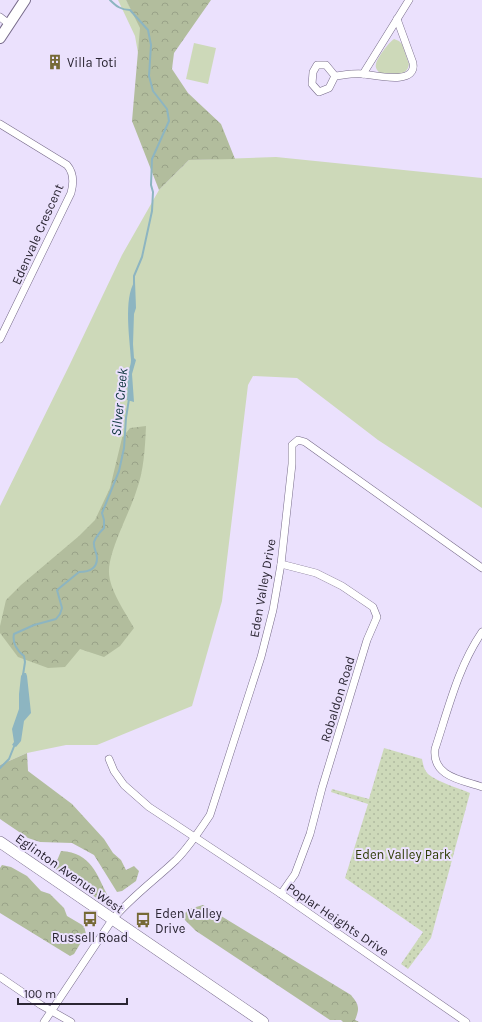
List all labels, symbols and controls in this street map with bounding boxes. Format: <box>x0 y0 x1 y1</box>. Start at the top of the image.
building icon: Villa Toti <box>46 53 64 71</box>
place label: Villa Toti <box>67 55 117 70</box>
street label: Edenvale Crescent <box>8 181 67 287</box>
water label: Silver Creek <box>107 366 132 437</box>
street label: Eden Valley Drive <box>246 537 279 639</box>
street label: Robaldon Road <box>317 654 358 744</box>
street label: Eglinton Avenue West <box>13 830 127 916</box>
park label: Eden Valley Park <box>355 847 451 862</box>
street label: Poplar Heights Drive <box>284 880 392 959</box>
place label: Eden Valley Drive <box>155 906 222 936</box>
bus stop icon: Russell Road <box>81 910 99 928</box>
bus stop icon: Eden Valley Drive <box>134 911 152 929</box>
place label: Russell Road <box>52 930 128 945</box>
scale bar <box>18 980 127 1006</box>
text: 100 m <box>24 987 56 1001</box>

